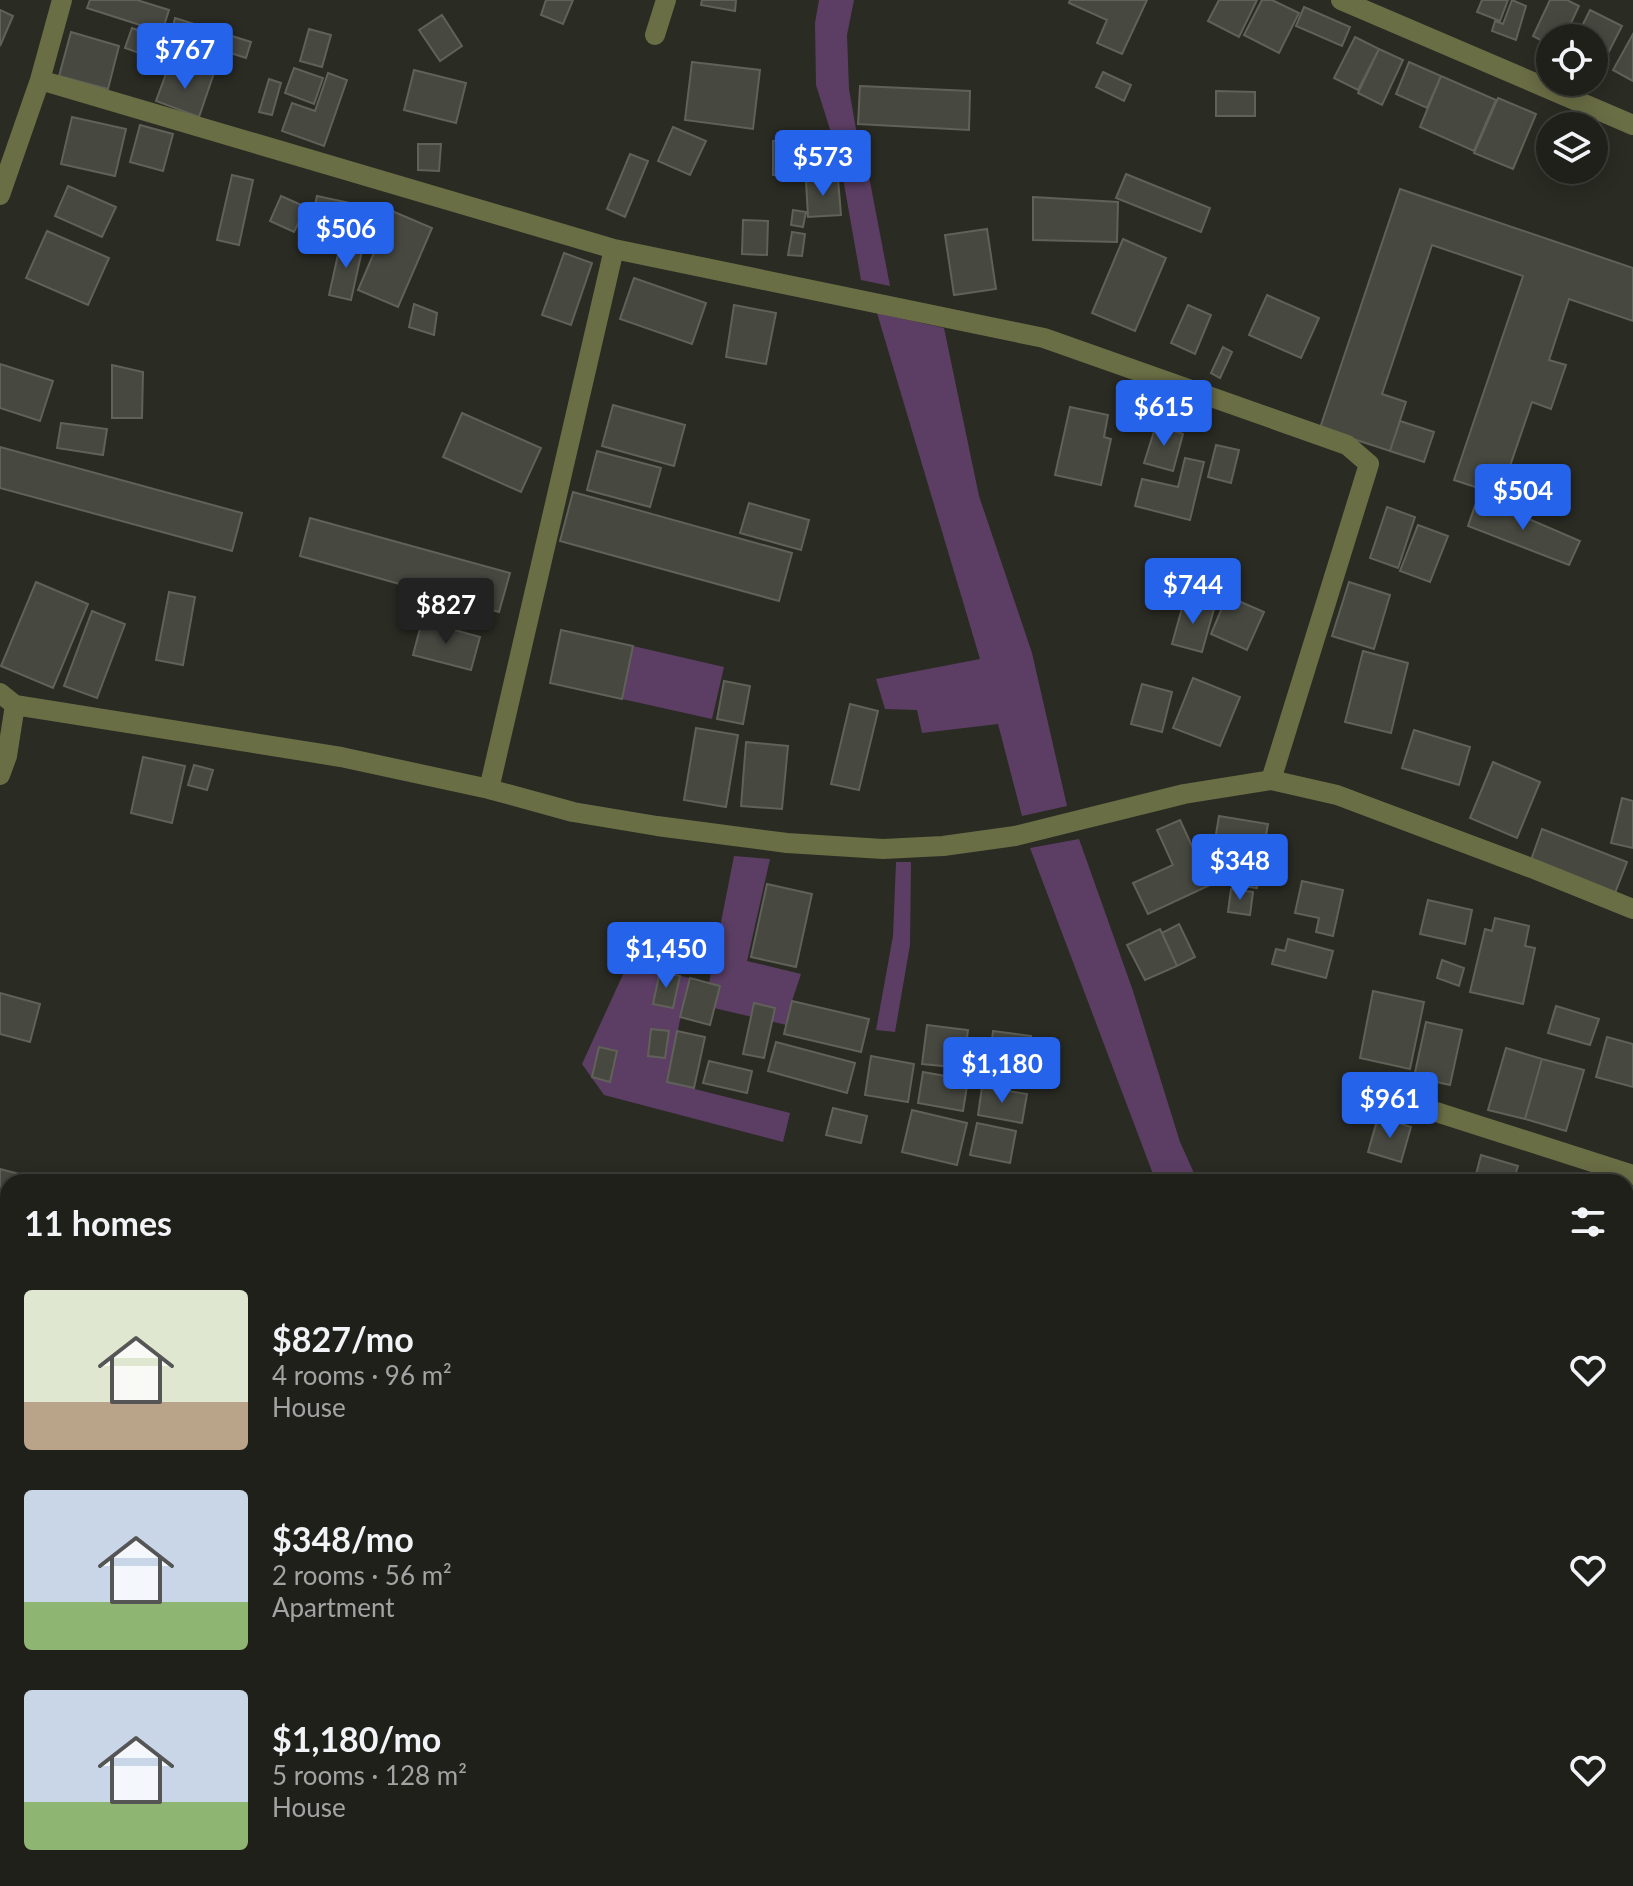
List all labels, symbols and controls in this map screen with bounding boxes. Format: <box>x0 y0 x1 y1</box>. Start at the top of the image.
pin: $767 <box>138 23 232 91</box>
map controls <box>1536 24 1608 184</box>
button: locate <box>1536 24 1608 96</box>
text: $767 <box>155 33 215 65</box>
button: layers <box>1536 112 1608 184</box>
pin: $573 <box>776 130 870 198</box>
text: $573 <box>793 140 853 172</box>
pin: $506 <box>299 202 393 270</box>
text: $506 <box>316 212 376 244</box>
pin: $615 <box>1117 380 1211 448</box>
text: $615 <box>1134 390 1194 422</box>
pin: $504 <box>1476 464 1570 532</box>
text: $504 <box>1493 474 1553 506</box>
pin: $744 <box>1146 558 1240 626</box>
text: $744 <box>1163 568 1223 600</box>
pin: $827 <box>399 578 493 646</box>
text: $827 <box>416 588 476 620</box>
pin: $348 <box>1193 834 1287 902</box>
text: $348 <box>1210 844 1270 876</box>
pin: $1,450 <box>601 922 731 990</box>
text: $1,450 <box>625 932 707 964</box>
pin: $1,180 <box>937 1037 1067 1105</box>
text: $1,180 <box>961 1047 1043 1079</box>
pin: $961 <box>1343 1072 1437 1140</box>
text: $961 <box>1360 1082 1420 1114</box>
icon: filters <box>1566 1200 1610 1244</box>
text: 11 homes <box>24 1202 172 1243</box>
text: $827/mo <box>272 1318 414 1359</box>
icon: home <box>88 1322 184 1418</box>
icon: heart <box>1566 1348 1610 1392</box>
text: 4 rooms · 96 m² <box>272 1359 452 1391</box>
text: House <box>272 1391 346 1423</box>
text: $348/mo <box>272 1518 414 1559</box>
icon: home <box>88 1522 184 1618</box>
icon: heart <box>1566 1548 1610 1592</box>
text: 2 rooms · 56 m² <box>272 1559 452 1591</box>
text: Apartment <box>272 1591 395 1623</box>
text: $1,180/mo <box>272 1718 441 1759</box>
icon: home <box>88 1722 184 1818</box>
icon: heart <box>1566 1748 1610 1792</box>
text: 5 rooms · 128 m² <box>272 1759 467 1791</box>
text: House <box>272 1791 346 1823</box>

